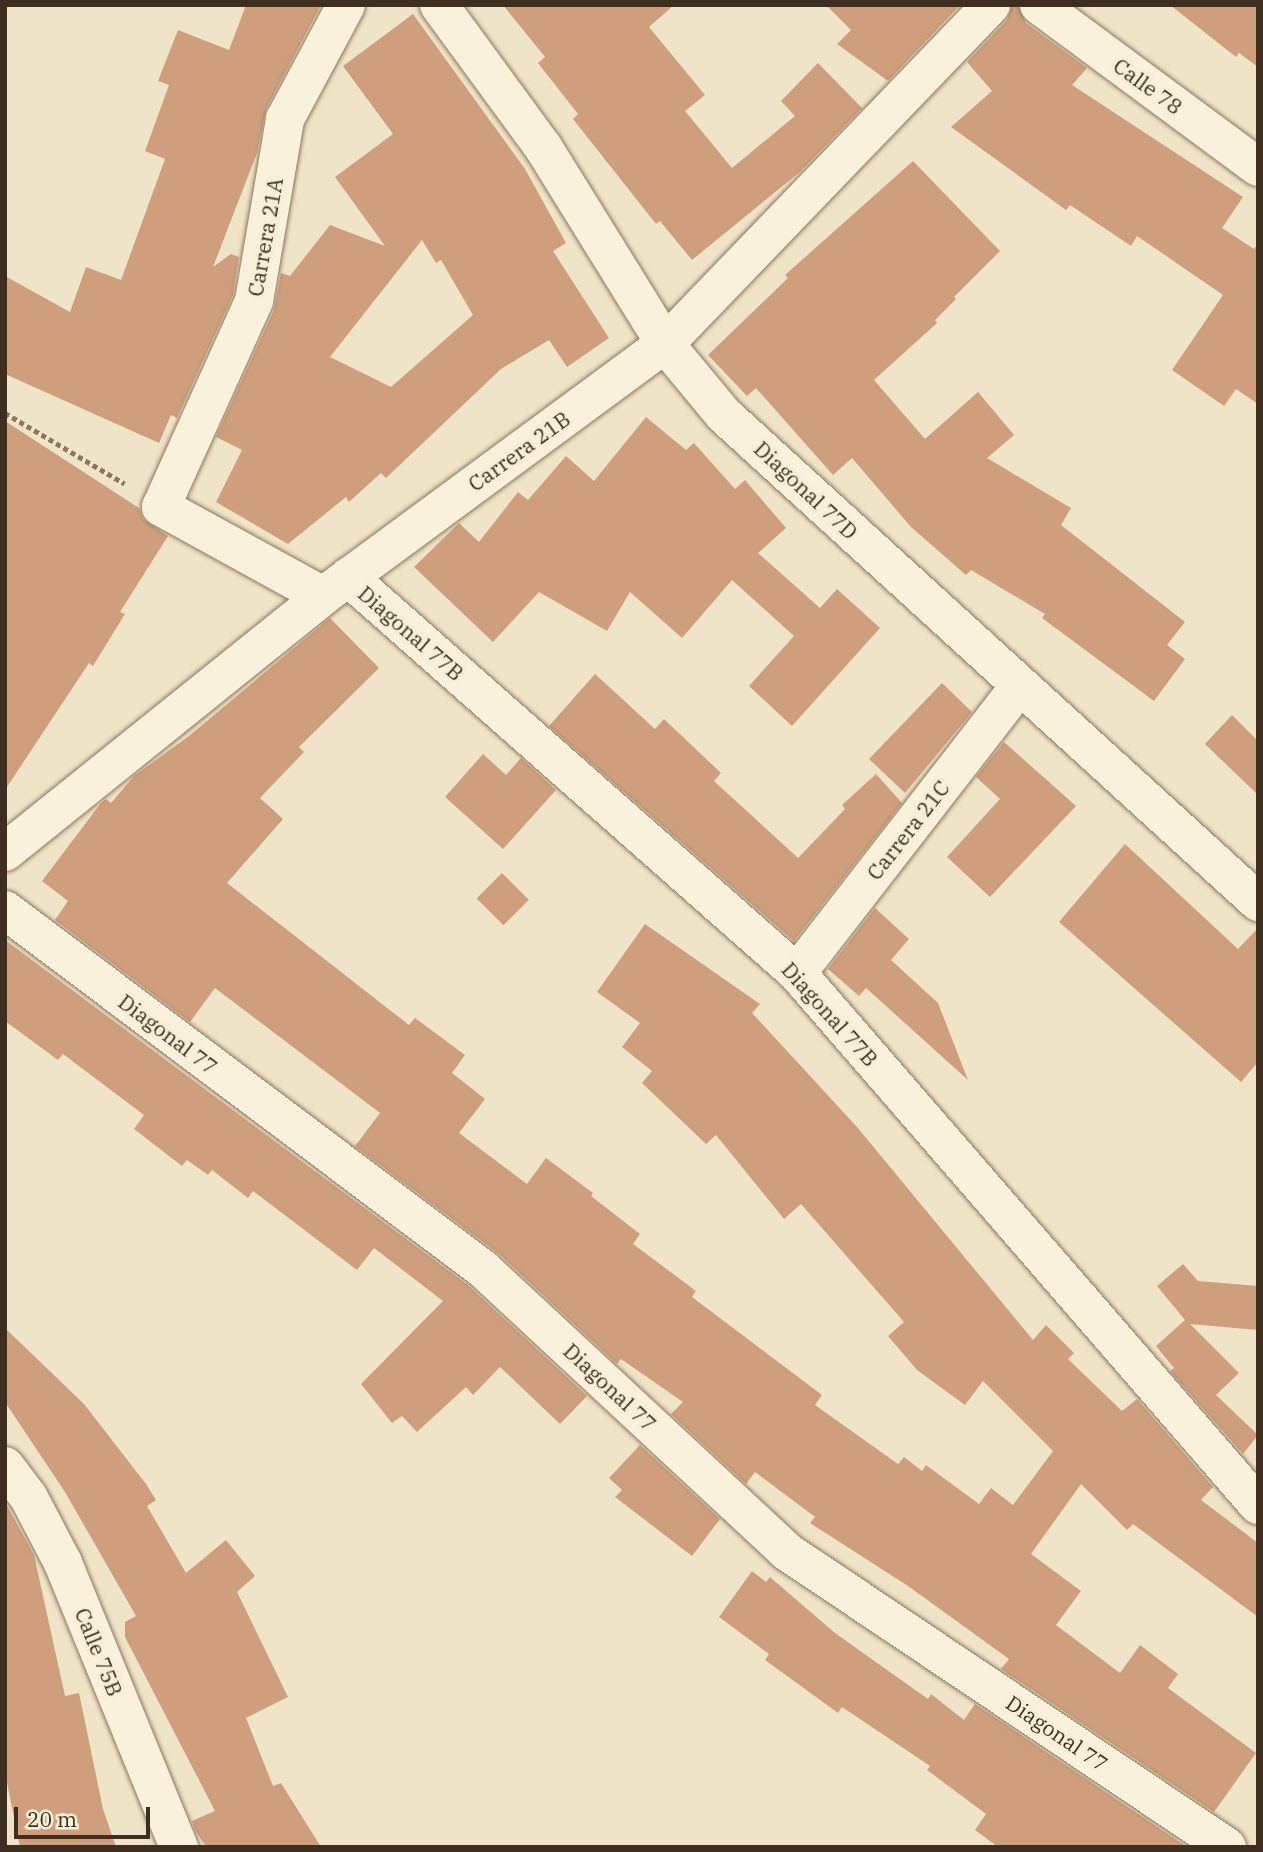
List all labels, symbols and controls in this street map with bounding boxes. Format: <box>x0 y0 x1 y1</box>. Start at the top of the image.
street label: Calle 78 <box>1109 53 1187 119</box>
street label: Carrera 21A <box>242 176 288 298</box>
street label: Carrera 21B <box>463 406 575 496</box>
street label: Diagonal 77D <box>749 436 863 544</box>
street label: Diagonal 77B <box>353 580 469 686</box>
street label: Carrera 21C <box>861 775 955 885</box>
street label: Diagonal 77B <box>777 957 883 1071</box>
street label: Diagonal 77 <box>114 989 222 1079</box>
street label: Diagonal 77 <box>559 1338 661 1436</box>
street label: Calle 75B <box>70 1604 128 1700</box>
street label: Diagonal 77 <box>1001 1690 1113 1776</box>
scale bar <box>18 1792 154 1836</box>
text: 20 m <box>27 1805 77 1833</box>

